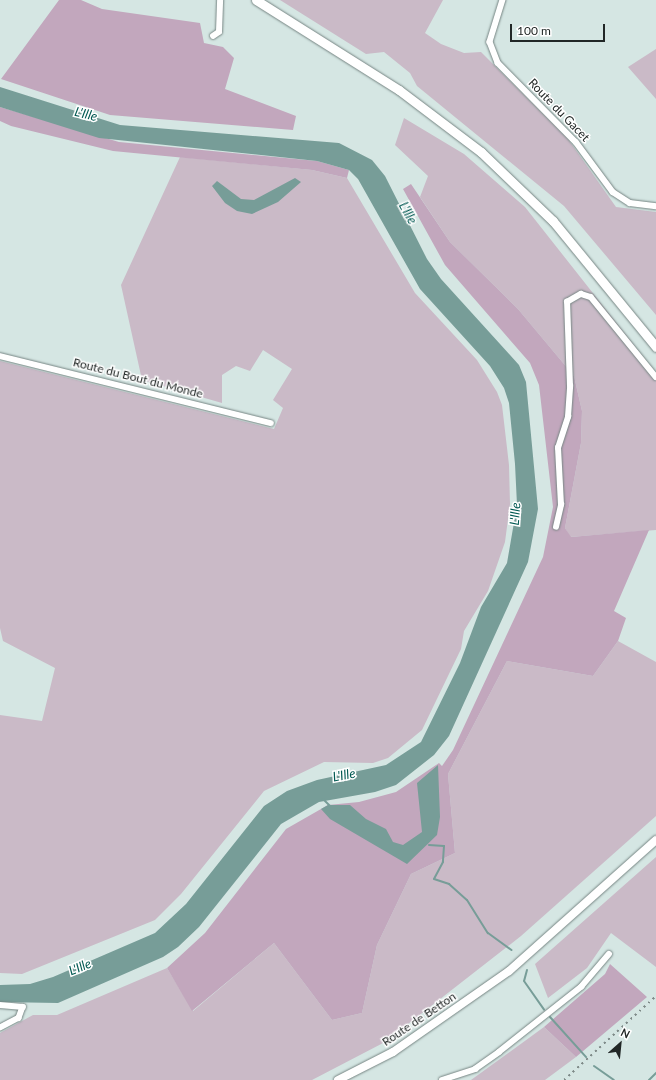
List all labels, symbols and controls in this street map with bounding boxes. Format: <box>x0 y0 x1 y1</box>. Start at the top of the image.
scale bar <box>512 16 607 42</box>
text: 100 m <box>517 23 551 38</box>
street label: Route du Gacet <box>525 76 593 144</box>
water label: L'Ille <box>73 104 99 124</box>
water label: L'Ille <box>396 199 420 227</box>
street label: Route du Bout du Monde <box>72 355 204 401</box>
water label: L'Ille <box>506 502 524 526</box>
water label: L'Ille <box>331 765 357 785</box>
water label: L'Ille <box>66 955 94 979</box>
street label: Route de Betton <box>379 989 459 1049</box>
north arrow <box>600 1024 640 1064</box>
text: N <box>619 1025 632 1041</box>

